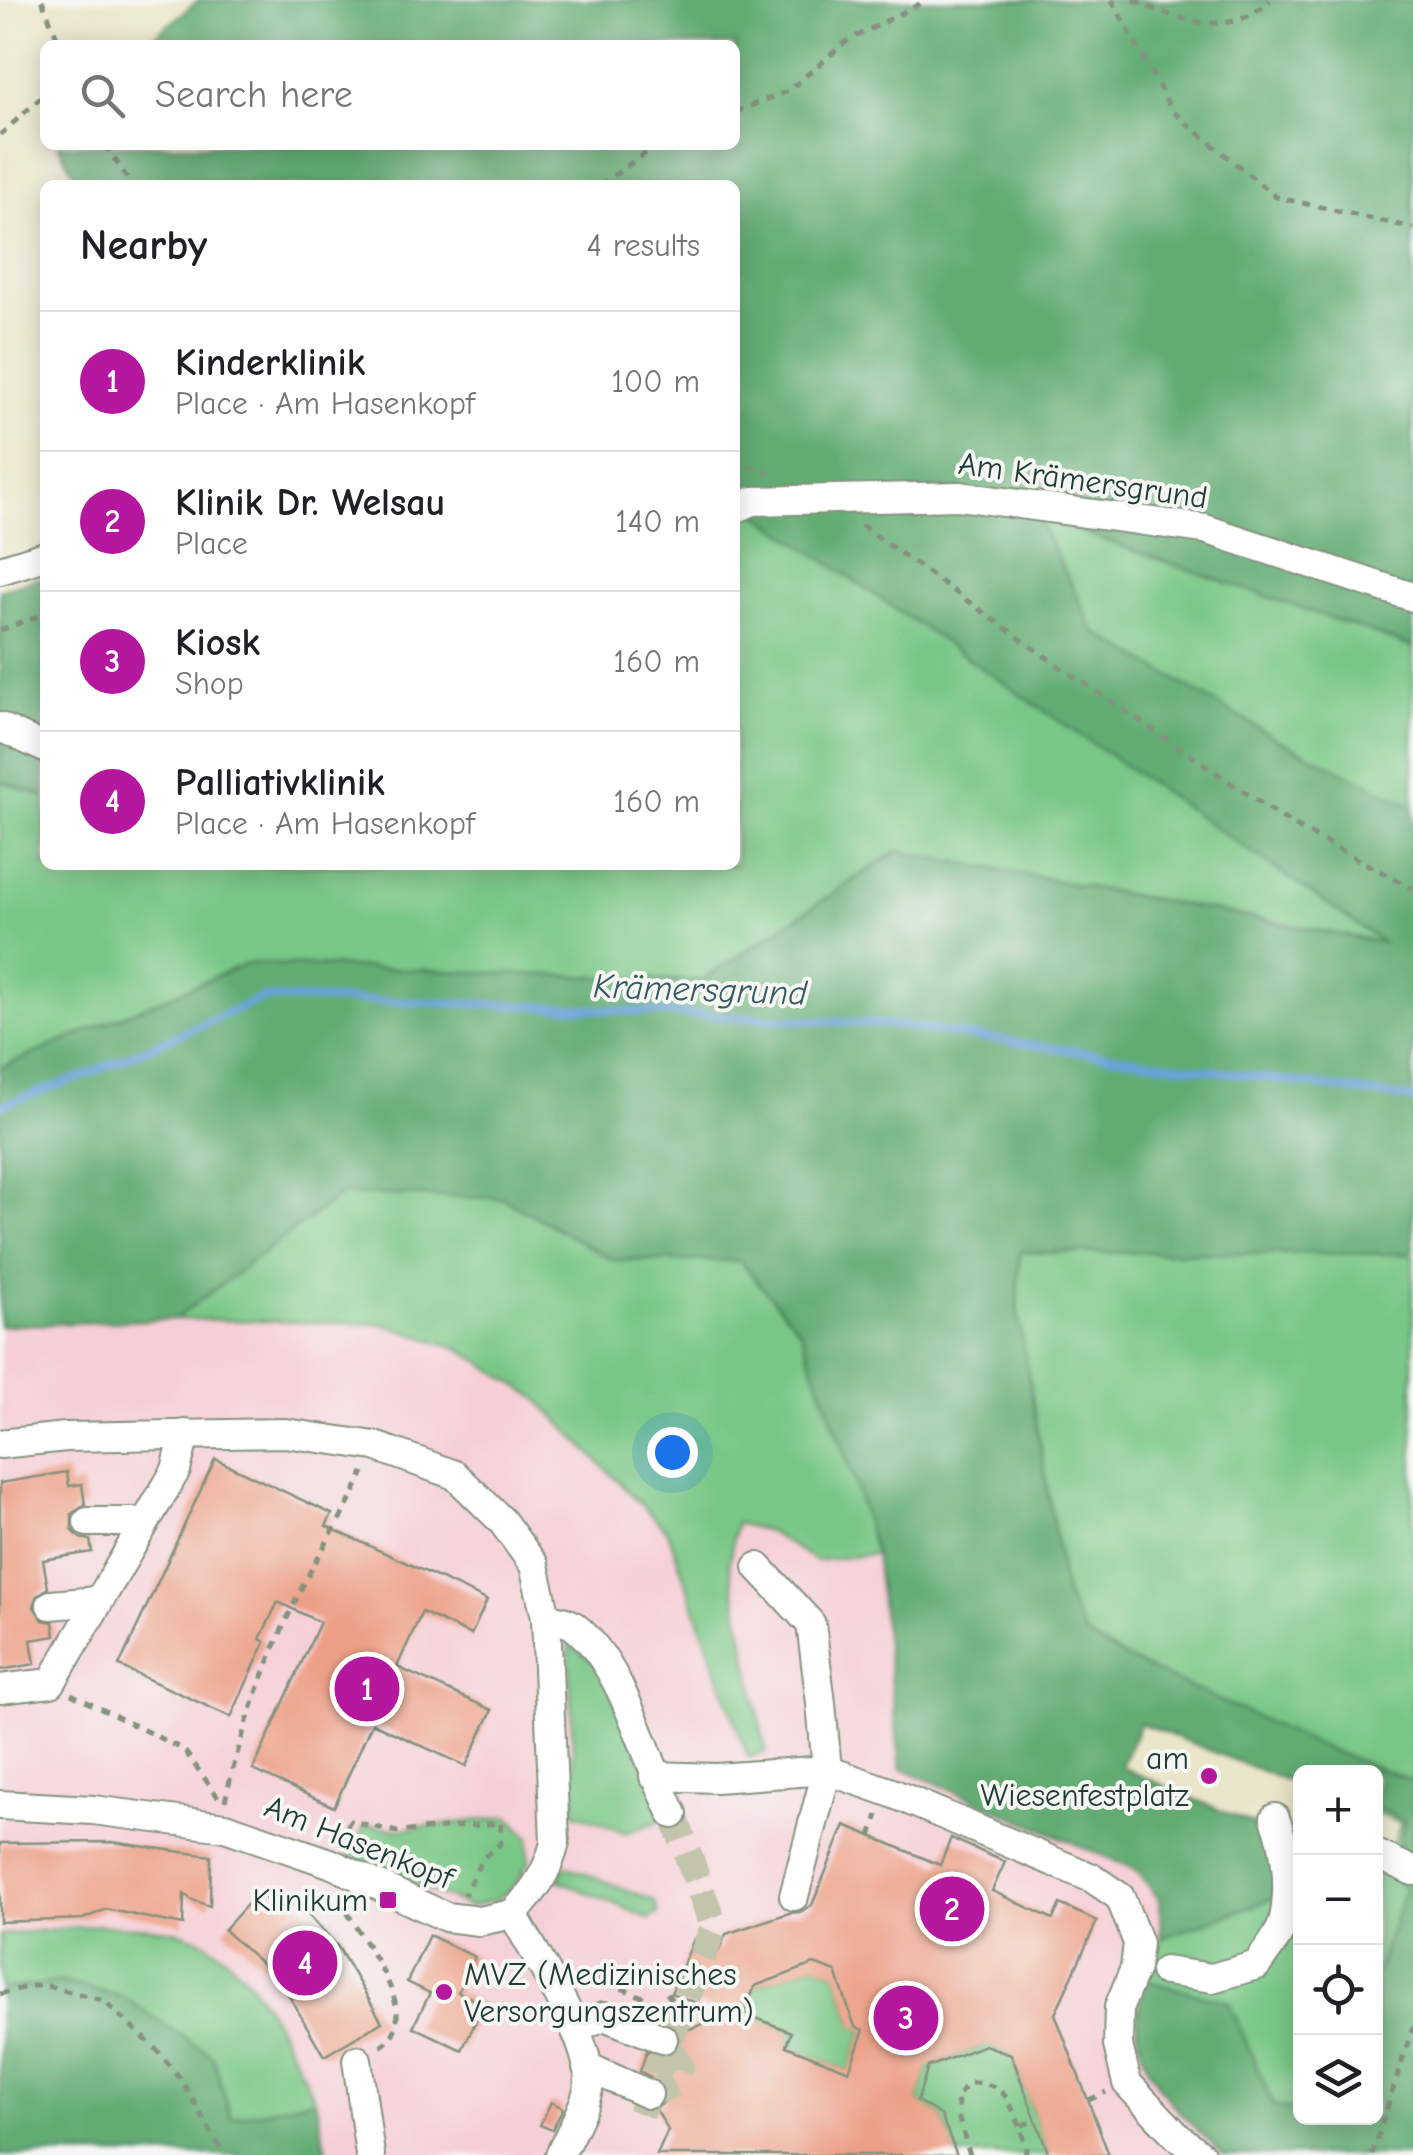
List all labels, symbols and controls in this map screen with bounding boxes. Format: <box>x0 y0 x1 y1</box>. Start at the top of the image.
search box <box>40 40 740 150</box>
icon: search <box>75 68 130 123</box>
text: Search here <box>155 73 353 117</box>
text: Nearby <box>80 221 207 270</box>
text: 4 results <box>587 227 700 264</box>
text: Kinderklinik <box>175 341 365 385</box>
text: 1 <box>106 363 119 400</box>
text: 100 m <box>611 363 700 400</box>
text: Place · Am Hasenkopf <box>175 385 475 422</box>
street label: Am Krämersgrund <box>956 445 1210 516</box>
text: Klinik Dr. Welsau <box>175 481 445 525</box>
text: 2 <box>105 503 120 540</box>
text: 140 m <box>615 503 700 540</box>
text: Place <box>175 525 248 562</box>
text: Kiosk <box>175 621 260 665</box>
text: 3 <box>105 643 120 680</box>
text: 160 m <box>613 643 700 680</box>
text: Shop <box>175 665 244 702</box>
text: Palliativklinik <box>175 761 385 805</box>
text: 4 <box>105 783 120 820</box>
text: 160 m <box>613 783 700 820</box>
text: Place · Am Hasenkopf <box>175 805 475 842</box>
water label: Krämersgrund <box>592 965 809 1014</box>
your location <box>647 1427 698 1478</box>
pin: 1 <box>334 1652 400 1726</box>
place label: am Wiesenfestplatz <box>981 1740 1189 1814</box>
marker: am Wiesenfestplatz <box>1198 1765 1220 1787</box>
map controls <box>1293 1765 1383 2125</box>
button: + <box>1293 1765 1383 1855</box>
street label: Am Hasenkopf <box>259 1788 460 1898</box>
button: − <box>1293 1855 1383 1945</box>
pin: 2 <box>920 1872 984 1946</box>
place label: Klinikum <box>253 1882 368 1919</box>
marker: Klinikum <box>377 1889 399 1911</box>
pin: 4 <box>272 1926 338 2000</box>
button: locate <box>1293 1945 1383 2035</box>
place label: MVZ (Medizinisches Versorgungszentrum) <box>464 1956 754 2030</box>
pin: 3 <box>874 1980 938 2056</box>
marker: MVZ (Medizinisches Versorgungszentrum) <box>433 1981 455 2003</box>
button: layers <box>1293 2035 1383 2125</box>

